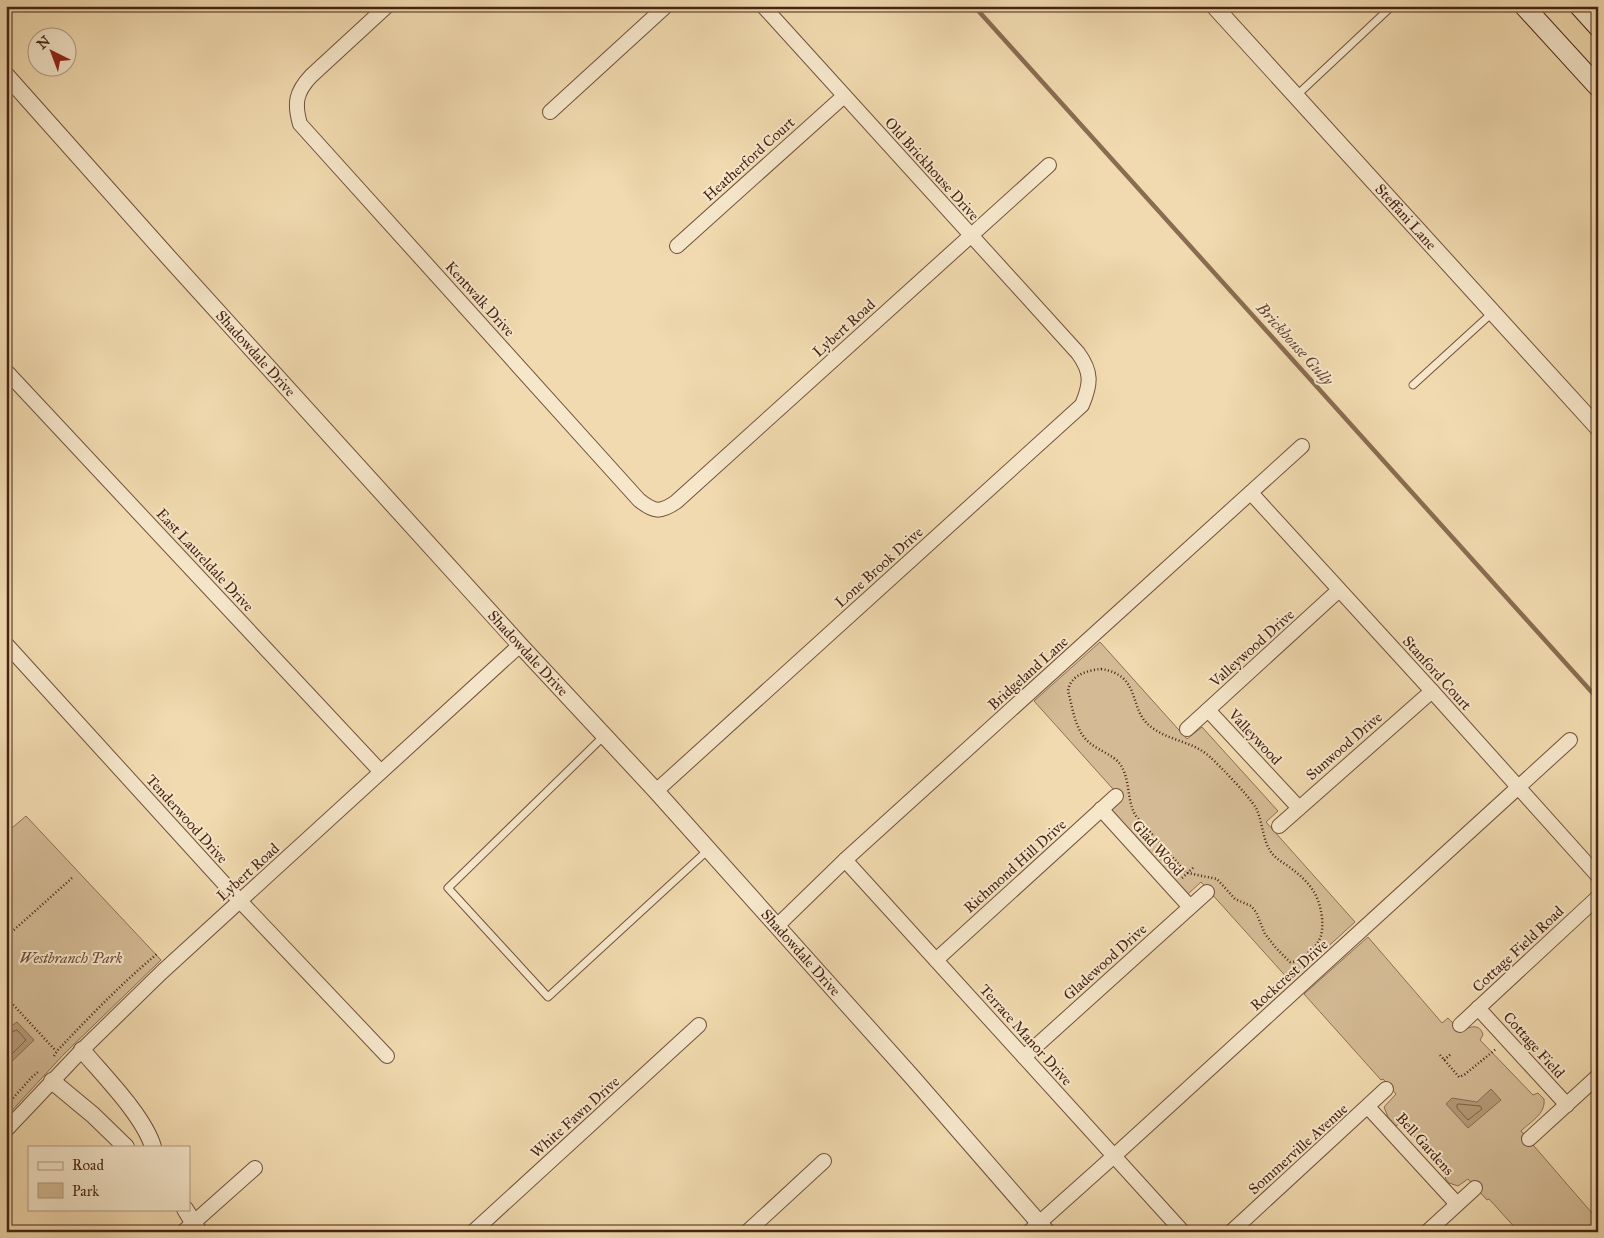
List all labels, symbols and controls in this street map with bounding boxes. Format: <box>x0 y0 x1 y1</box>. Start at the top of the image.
north arrow <box>28 28 78 78</box>
text: N <box>34 32 54 53</box>
street label: Heatherford Court <box>700 113 799 205</box>
street label: Old Brickhouse Drive <box>881 114 983 224</box>
street label: Steffani Lane <box>1371 180 1440 253</box>
street label: Kentwalk Drive <box>441 258 519 340</box>
street label: Lybert Road <box>809 295 879 361</box>
water label: Brickhouse Gully <box>1252 298 1338 390</box>
street label: Shadowdale Drive <box>212 307 299 400</box>
street label: East Laureldale Drive <box>153 505 257 615</box>
street label: Lone Brook Drive <box>831 523 927 611</box>
street label: Valleywood Drive <box>1205 605 1298 691</box>
street label: Shadowdale Drive <box>484 607 572 700</box>
street label: Bridgeland Lane <box>984 632 1072 714</box>
street label: Stanford Court <box>1399 632 1476 714</box>
street label: Valleywood <box>1224 705 1286 769</box>
street label: Sunwood Drive <box>1302 708 1386 784</box>
street label: Tenderwood Drive <box>142 771 232 867</box>
street label: Richmond Hill Drive <box>960 815 1070 917</box>
street label: Glad Wood <box>1128 816 1188 880</box>
street label: Lybert Road <box>213 839 283 905</box>
street label: Cottage Field Road <box>1469 902 1568 996</box>
street label: Shadowdale Drive <box>757 906 844 1000</box>
street label: Gladewood Drive <box>1060 920 1150 1004</box>
street label: Rockcrest Drive <box>1247 935 1331 1015</box>
park label: Westbranch Park <box>20 949 123 967</box>
street label: Terrace Manor Drive <box>976 981 1076 1089</box>
street label: Cottage Field <box>1500 1008 1569 1082</box>
street label: White Fawn Drive <box>527 1072 623 1162</box>
street label: Sommerville Avenue <box>1245 1100 1351 1198</box>
street label: Bell Gardens <box>1392 1109 1458 1179</box>
legend <box>28 1146 190 1210</box>
text: Road <box>72 1156 104 1174</box>
text: Park <box>72 1182 99 1200</box>

